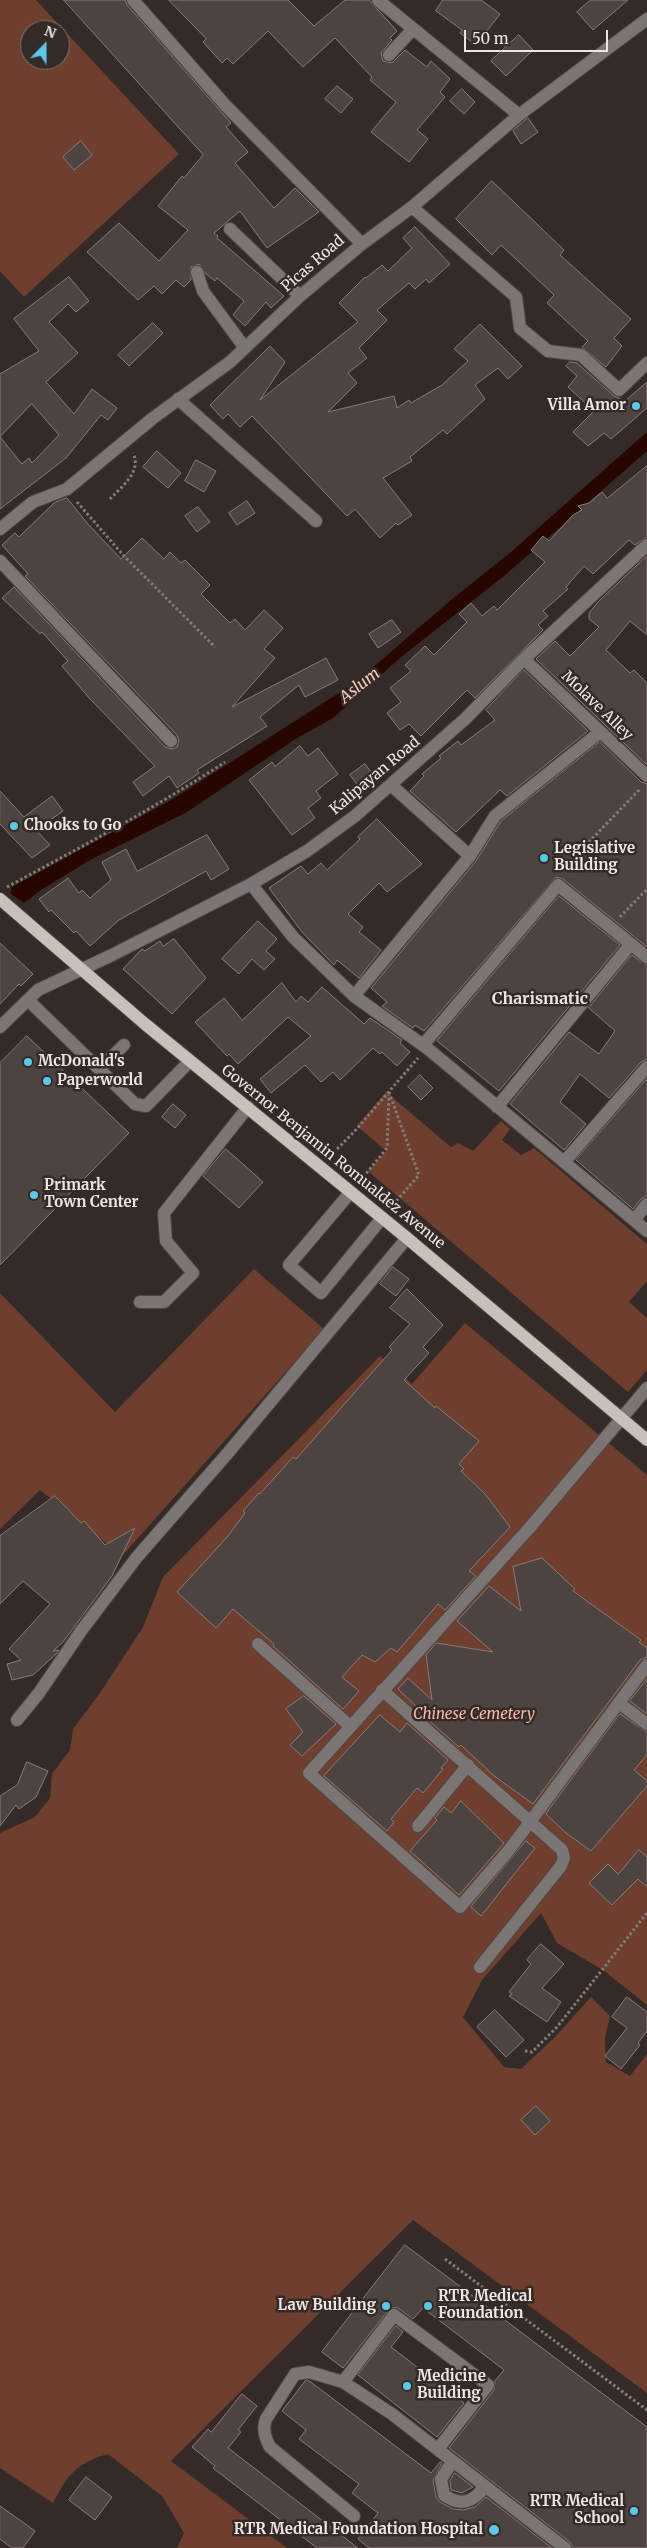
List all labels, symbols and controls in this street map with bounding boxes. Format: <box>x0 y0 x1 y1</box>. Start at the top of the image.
north arrow <box>20 20 70 70</box>
scale bar <box>467 20 611 52</box>
text: N <box>42 22 59 42</box>
text: 50 m <box>472 29 509 48</box>
street label: Picas Road <box>278 232 348 296</box>
place label: Villa Amor <box>547 397 626 415</box>
marker: Villa Amor <box>630 400 642 412</box>
water label: Aslum <box>336 664 384 708</box>
street label: Molave Alley <box>558 667 636 745</box>
street label: Kalipayan Road <box>326 733 424 819</box>
place label: Chooks to Go <box>24 817 121 835</box>
marker: Chooks to Go <box>8 820 20 832</box>
place label: Legislative Building <box>554 840 635 875</box>
marker: Legislative Building <box>538 852 550 864</box>
district label: Charismatic <box>492 989 588 1009</box>
place label: McDonald's <box>38 1053 125 1071</box>
marker: McDonald's <box>22 1056 34 1068</box>
street label: Governor Benjamin Romualdez Avenue <box>218 1061 448 1253</box>
place label: Paperworld <box>57 1072 143 1090</box>
marker: Paperworld <box>41 1075 53 1087</box>
place label: Primark Town Center <box>44 1177 139 1212</box>
marker: Primark Town Center <box>28 1189 40 1201</box>
park label: Chinese Cemetery <box>413 1706 535 1724</box>
place label: RTR Medical Foundation <box>438 2288 532 2323</box>
place label: Law Building <box>278 2297 376 2315</box>
marker: Law Building <box>380 2300 392 2312</box>
marker: RTR Medical Foundation <box>422 2300 434 2312</box>
place label: Medicine Building <box>417 2368 486 2403</box>
marker: Medicine Building <box>401 2380 413 2392</box>
place label: RTR Medical School <box>530 2493 624 2528</box>
marker: RTR Medical School <box>628 2505 640 2517</box>
place label: RTR Medical Foundation Hospital <box>234 2521 483 2539</box>
marker: RTR Medical Foundation Hospital <box>487 2523 501 2537</box>

